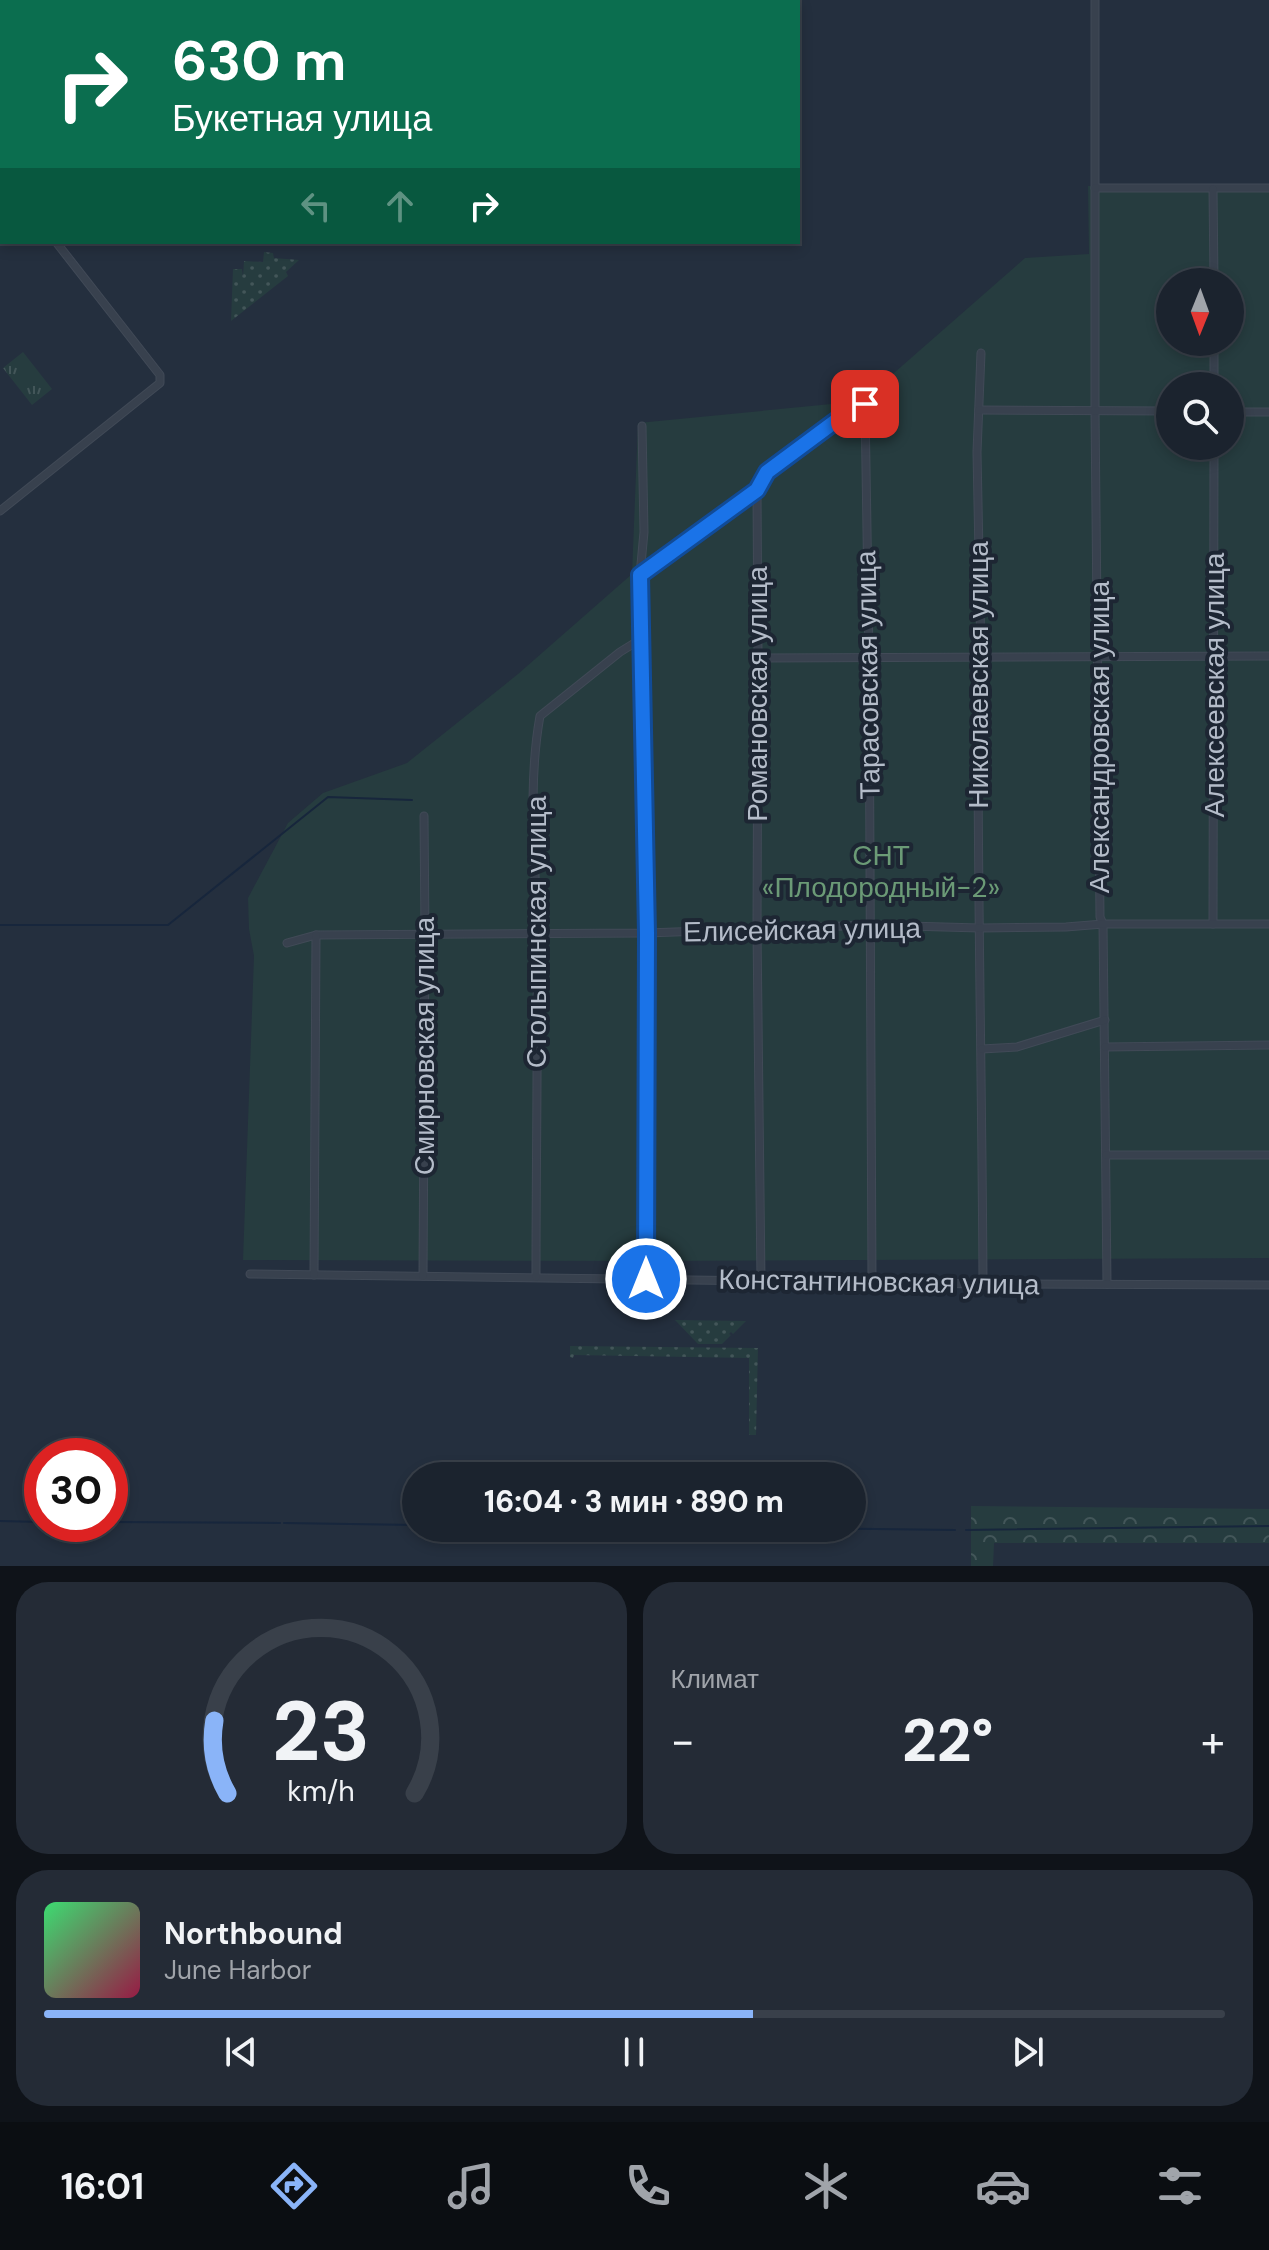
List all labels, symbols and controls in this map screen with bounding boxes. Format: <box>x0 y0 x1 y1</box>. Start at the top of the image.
text: 630 m <box>172 24 347 97</box>
icon: right <box>40 32 144 136</box>
text: Букетная улица <box>172 95 432 142</box>
icon: left <box>294 184 338 228</box>
icon: ahead <box>378 184 422 228</box>
icon: right <box>462 184 506 228</box>
north arrow <box>1156 268 1244 356</box>
map controls <box>1156 268 1244 460</box>
pin <box>831 370 899 438</box>
button: search <box>1156 372 1244 460</box>
icon: arrive <box>843 382 887 426</box>
street label: Николаевская улица <box>960 541 997 809</box>
street label: Тарасовская улица <box>847 550 889 800</box>
street label: Алексеевская улица <box>1196 552 1233 817</box>
street label: Романовская улица <box>739 566 776 822</box>
street label: Александровская улица <box>1081 580 1118 893</box>
street label: Столыпинская улица <box>518 795 555 1068</box>
park label: СНТ «Плодородный-2» <box>762 837 1000 906</box>
street label: Елисейская улица <box>683 909 922 951</box>
street label: Смирновская улица <box>406 916 443 1175</box>
position arrow <box>604 1237 688 1321</box>
street label: Константиновская улица <box>718 1261 1040 1303</box>
speed limit sign: 30 <box>24 1438 128 1542</box>
text: 16:04 · 3 мин · 890 m <box>484 1482 784 1521</box>
text: Климат <box>671 1662 759 1696</box>
text: 23 <box>272 1677 370 1786</box>
text: 22° <box>902 1701 993 1780</box>
text: − <box>671 1712 695 1770</box>
text: + <box>1201 1712 1225 1770</box>
text: km/h <box>287 1773 355 1810</box>
text: Northbound <box>164 1914 343 1953</box>
text: June Harbor <box>164 1953 311 1987</box>
icon: previous <box>219 2030 263 2074</box>
icon: pause <box>612 2030 656 2074</box>
icon: next <box>1006 2030 1050 2074</box>
icon: directions <box>266 2158 322 2214</box>
icon: music <box>443 2158 499 2214</box>
icon: phone <box>620 2158 676 2214</box>
icon: climate <box>798 2158 854 2214</box>
icon: car <box>975 2158 1031 2214</box>
icon: filters <box>1152 2158 1208 2214</box>
text: 16:01 <box>61 2163 144 2210</box>

